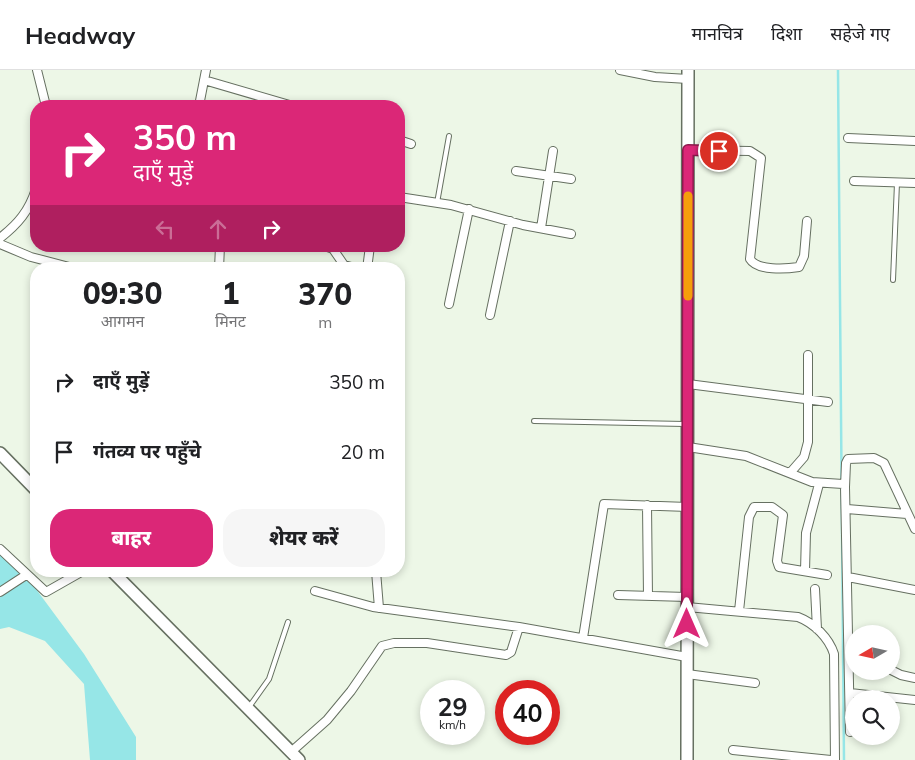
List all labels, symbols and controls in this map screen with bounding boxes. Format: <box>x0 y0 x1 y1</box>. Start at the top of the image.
text: Headway <box>25 20 135 50</box>
text: मानचित्र <box>692 22 743 45</box>
text: दिशा <box>771 22 802 45</box>
text: सहेजे गए <box>830 22 890 45</box>
text: 350 m <box>133 115 237 159</box>
icon: right <box>50 120 115 185</box>
pin <box>698 130 740 172</box>
icon: arrive <box>705 137 733 165</box>
text: दाएँ मुड़ें <box>133 158 193 186</box>
icon: left <box>151 215 179 243</box>
icon: ahead <box>204 215 232 243</box>
icon: right <box>257 215 285 243</box>
text: 09:30 <box>83 274 162 312</box>
text: 1 <box>221 274 239 312</box>
text: 370 <box>298 275 352 313</box>
text: आगमन <box>101 311 144 331</box>
text: मिनट <box>215 311 246 331</box>
text: m <box>318 312 332 332</box>
icon: right <box>50 368 78 396</box>
text: दाएँ मुड़ें <box>93 369 149 393</box>
text: 350 m <box>329 370 385 394</box>
icon: arrive <box>50 438 78 466</box>
text: गंतव्य पर पहुँचे <box>93 439 201 463</box>
text: 20 m <box>341 440 385 464</box>
button: बाहर <box>50 509 213 567</box>
button: शेयर करें <box>223 509 385 567</box>
position arrow <box>660 597 712 649</box>
north arrow <box>845 625 900 680</box>
map controls <box>845 625 900 745</box>
speed limit sign: 40 <box>495 680 560 745</box>
button: search <box>845 690 900 745</box>
text: 29 <box>437 691 468 722</box>
text: km/h <box>439 717 466 732</box>

